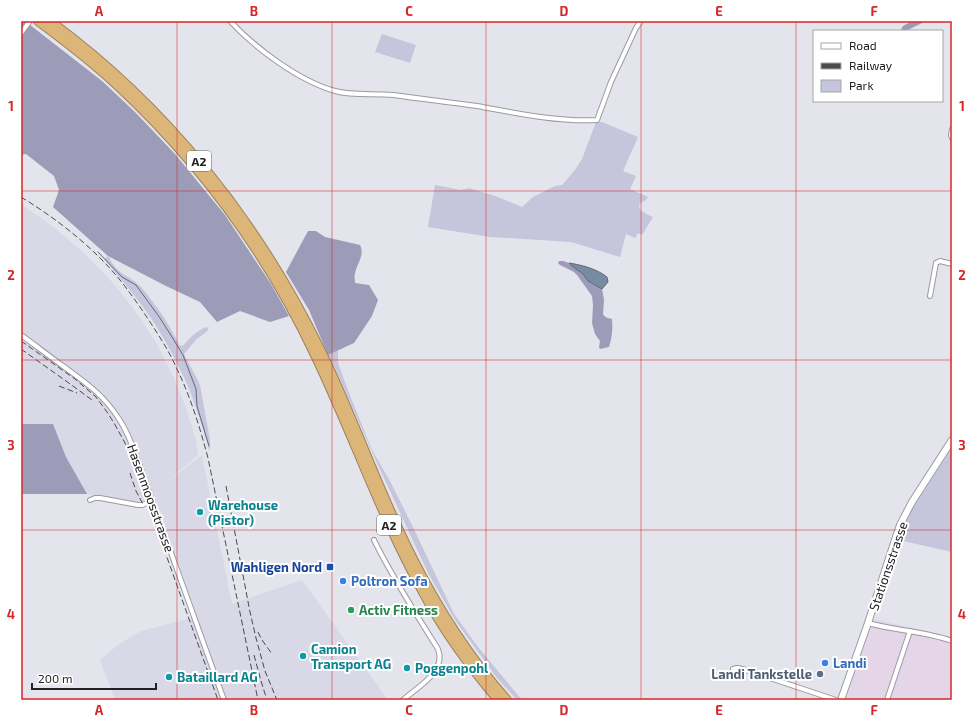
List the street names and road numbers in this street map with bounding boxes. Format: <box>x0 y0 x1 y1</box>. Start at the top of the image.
road number: A2 <box>187 151 211 171</box>
street label: Hasenmoosstrasse <box>124 442 178 554</box>
road number: A2 <box>377 515 401 535</box>
street label: Stationsstrasse <box>865 519 911 613</box>

